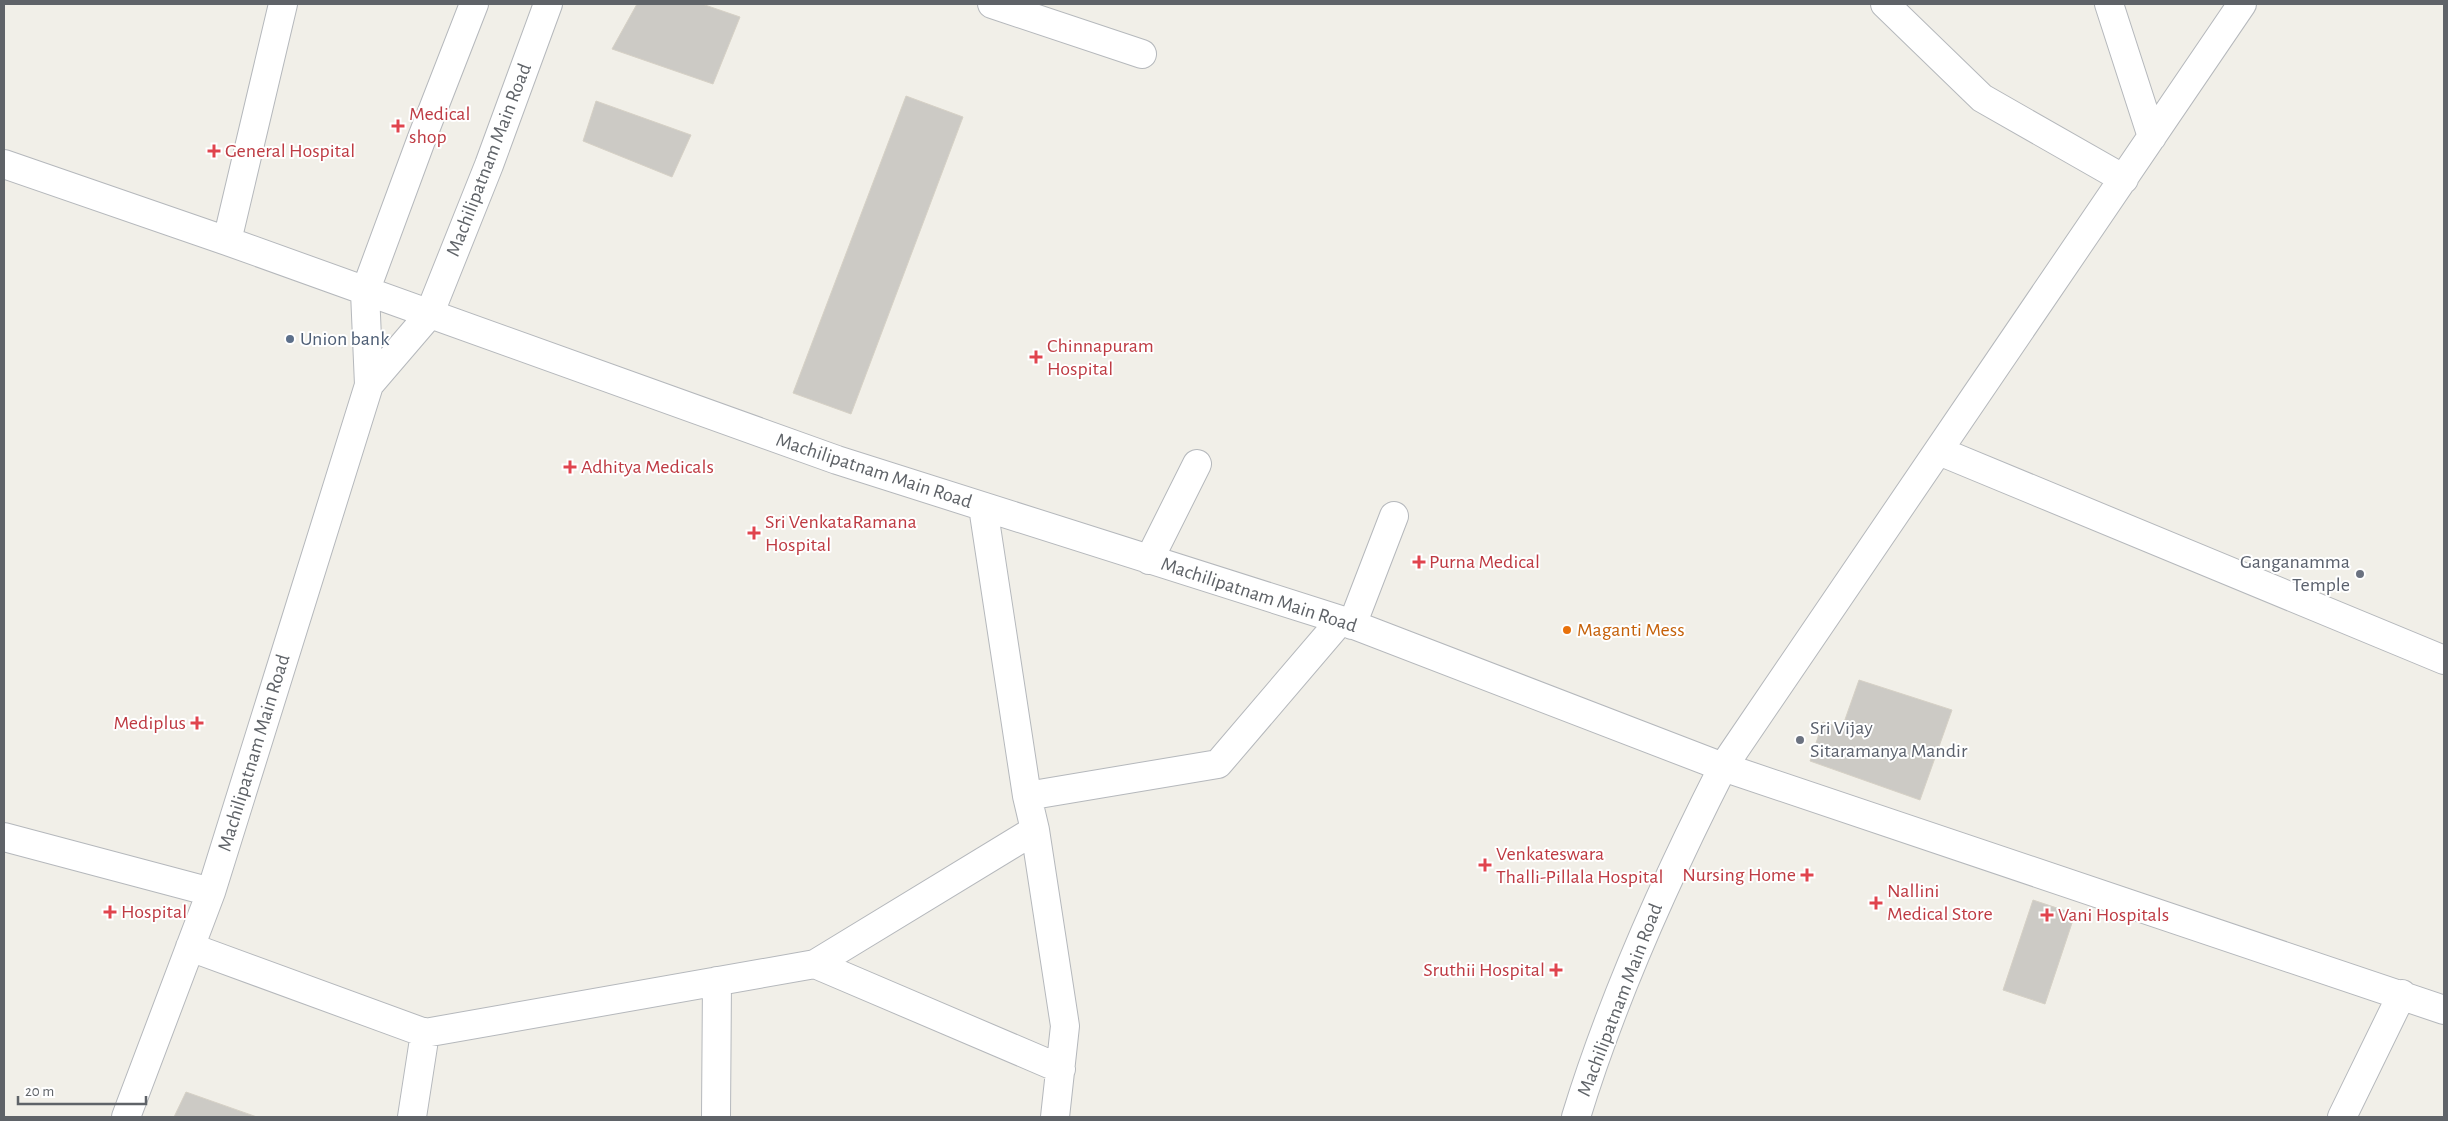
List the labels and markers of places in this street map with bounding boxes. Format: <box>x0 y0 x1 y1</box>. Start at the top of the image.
place label: Medical shop <box>409 104 470 147</box>
marker: Medical shop <box>391 119 405 133</box>
place label: General Hospital <box>225 141 355 161</box>
marker: General Hospital <box>207 144 221 158</box>
place label: Union bank <box>300 329 389 349</box>
marker: Union bank <box>284 333 296 345</box>
place label: Chinnapuram Hospital <box>1047 336 1154 379</box>
marker: Chinnapuram Hospital <box>1029 350 1043 364</box>
place label: Adhitya Medicals <box>581 457 714 477</box>
marker: Adhitya Medicals <box>563 460 577 474</box>
place label: Sri VenkataRamana Hospital <box>765 512 917 555</box>
marker: Sri VenkataRamana Hospital <box>747 526 761 540</box>
place label: Purna Medical <box>1429 552 1540 572</box>
place label: Ganganamma Temple <box>2240 552 2350 595</box>
marker: Purna Medical <box>1413 556 1425 568</box>
marker: Ganganamma Temple <box>2354 568 2366 580</box>
place label: Maganti Mess <box>1577 620 1685 640</box>
marker: Maganti Mess <box>1561 624 1573 636</box>
place label: Mediplus <box>113 713 186 733</box>
marker: Mediplus <box>190 716 204 730</box>
place label: Sri Vijay Sitaramanya Mandir <box>1810 718 1968 761</box>
marker: Sri Vijay Sitaramanya Mandir <box>1794 734 1806 746</box>
place label: Venkateswara Thalli-Pillala Hospital <box>1496 844 1663 887</box>
marker: Venkateswara Thalli-Pillala Hospital <box>1478 858 1492 872</box>
place label: Nursing Home <box>1682 865 1796 885</box>
marker: Nursing Home <box>1800 868 1814 882</box>
place label: Nallini Medical Store <box>1887 881 1993 924</box>
marker: Nallini Medical Store <box>1869 896 1883 910</box>
place label: Hospital <box>121 902 187 922</box>
marker: Hospital <box>103 905 117 919</box>
place label: Vani Hospitals <box>2058 905 2169 925</box>
marker: Vani Hospitals <box>2040 908 2054 922</box>
place label: Sruthii Hospital <box>1423 960 1545 980</box>
marker: Sruthii Hospital <box>1549 963 1563 977</box>

